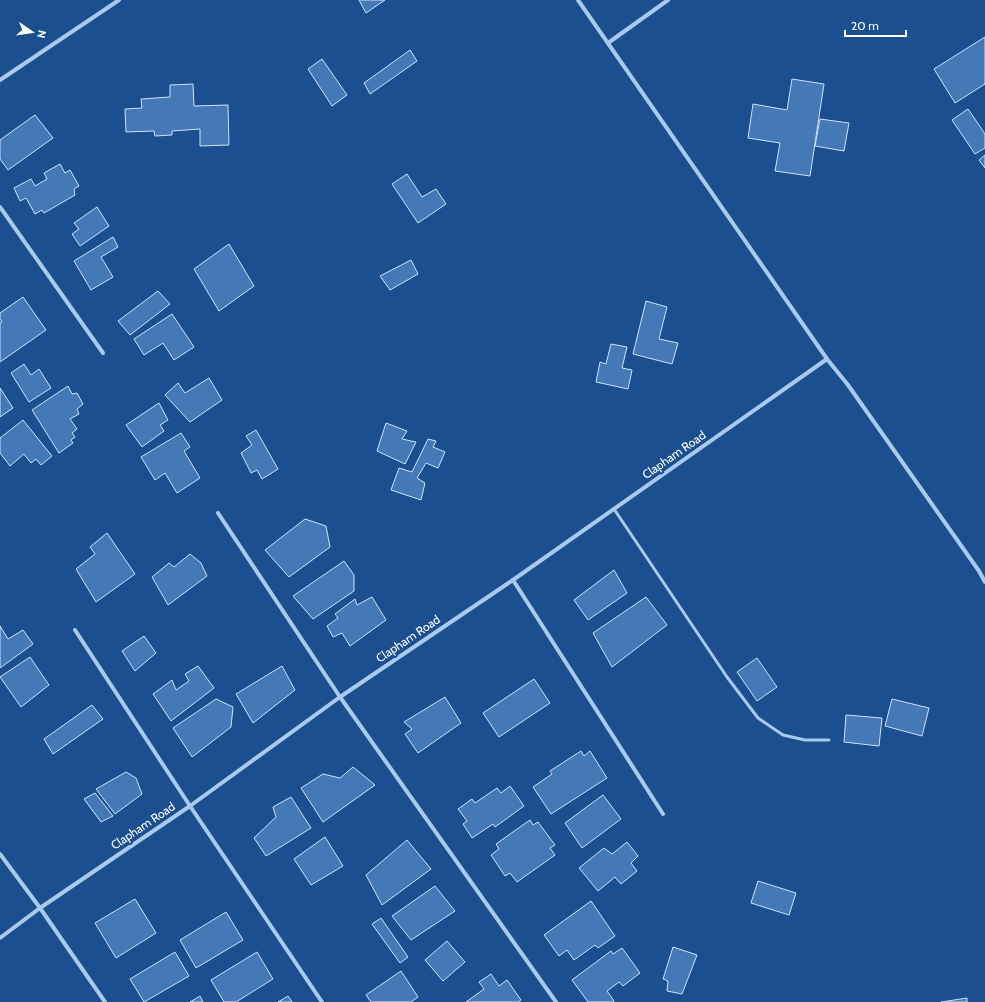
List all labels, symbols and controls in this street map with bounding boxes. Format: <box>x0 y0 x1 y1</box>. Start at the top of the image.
north arrow <box>12 12 52 52</box>
scale bar <box>845 12 906 38</box>
text: 20 m <box>851 18 879 33</box>
text: N <box>34 29 49 40</box>
street label: Clapham Road <box>639 427 708 482</box>
street label: Clapham Road <box>373 612 443 666</box>
street label: Clapham Road <box>108 799 178 853</box>

